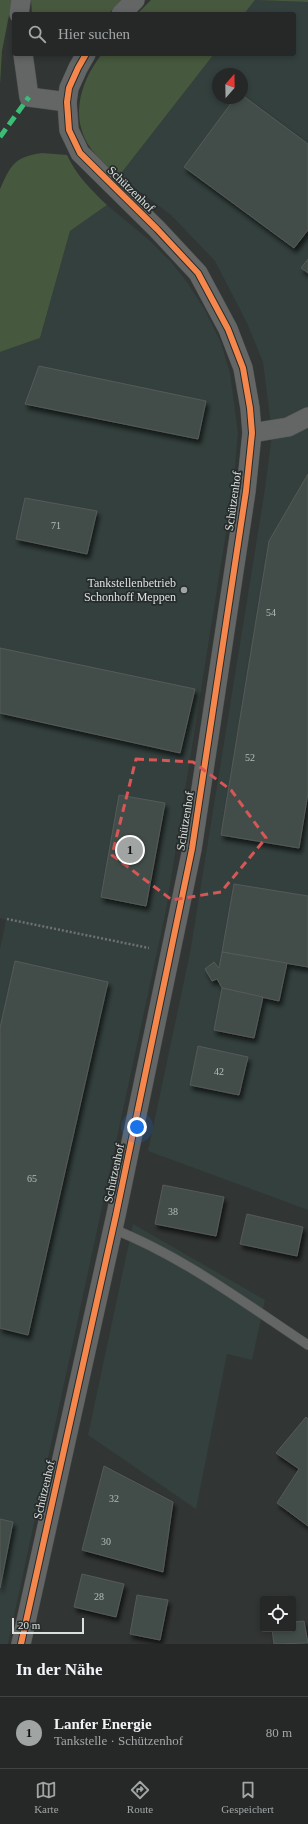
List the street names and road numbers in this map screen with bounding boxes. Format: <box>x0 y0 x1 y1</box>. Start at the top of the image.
street label: Schützenhof <box>105 163 157 215</box>
street label: Schützenhof <box>222 470 244 532</box>
street label: Schützenhof <box>173 790 197 852</box>
street label: Schützenhof <box>101 1142 127 1204</box>
street label: Schützenhof <box>30 1459 58 1521</box>

